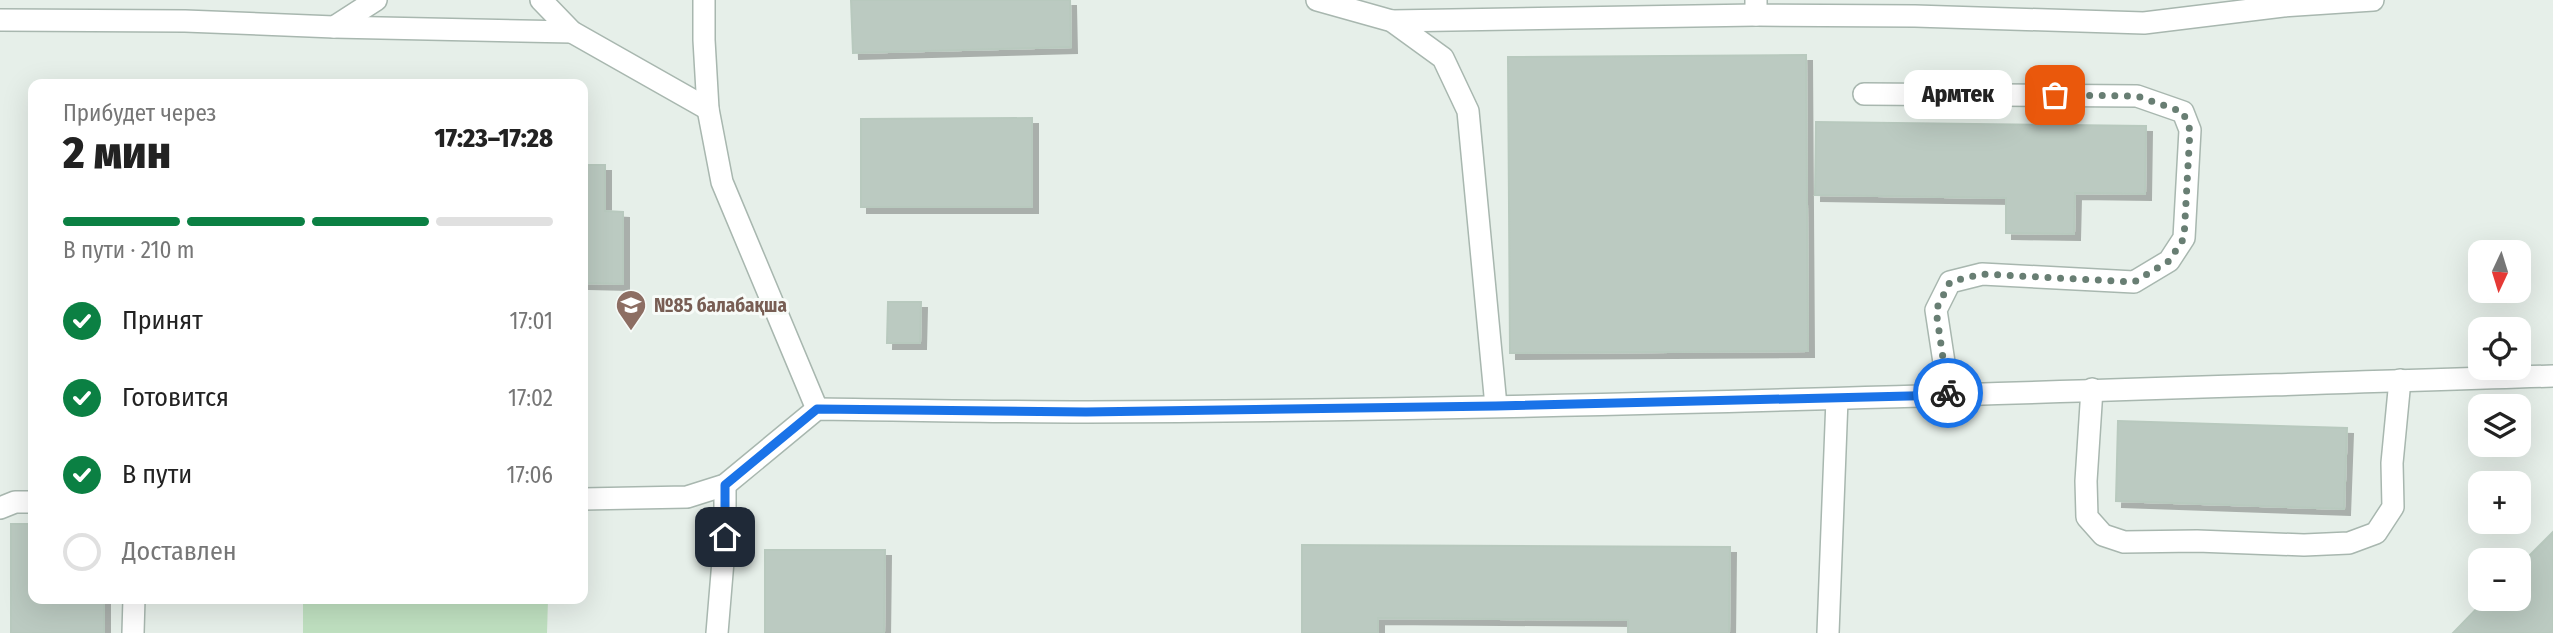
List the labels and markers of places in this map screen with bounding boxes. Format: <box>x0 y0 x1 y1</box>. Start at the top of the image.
pin <box>2025 65 2085 125</box>
callout: Армтек <box>1904 70 2013 119</box>
school or university icon: №85 балабақша <box>614 288 648 332</box>
place label: №85 балабақша <box>654 294 787 317</box>
pin <box>695 507 755 567</box>

